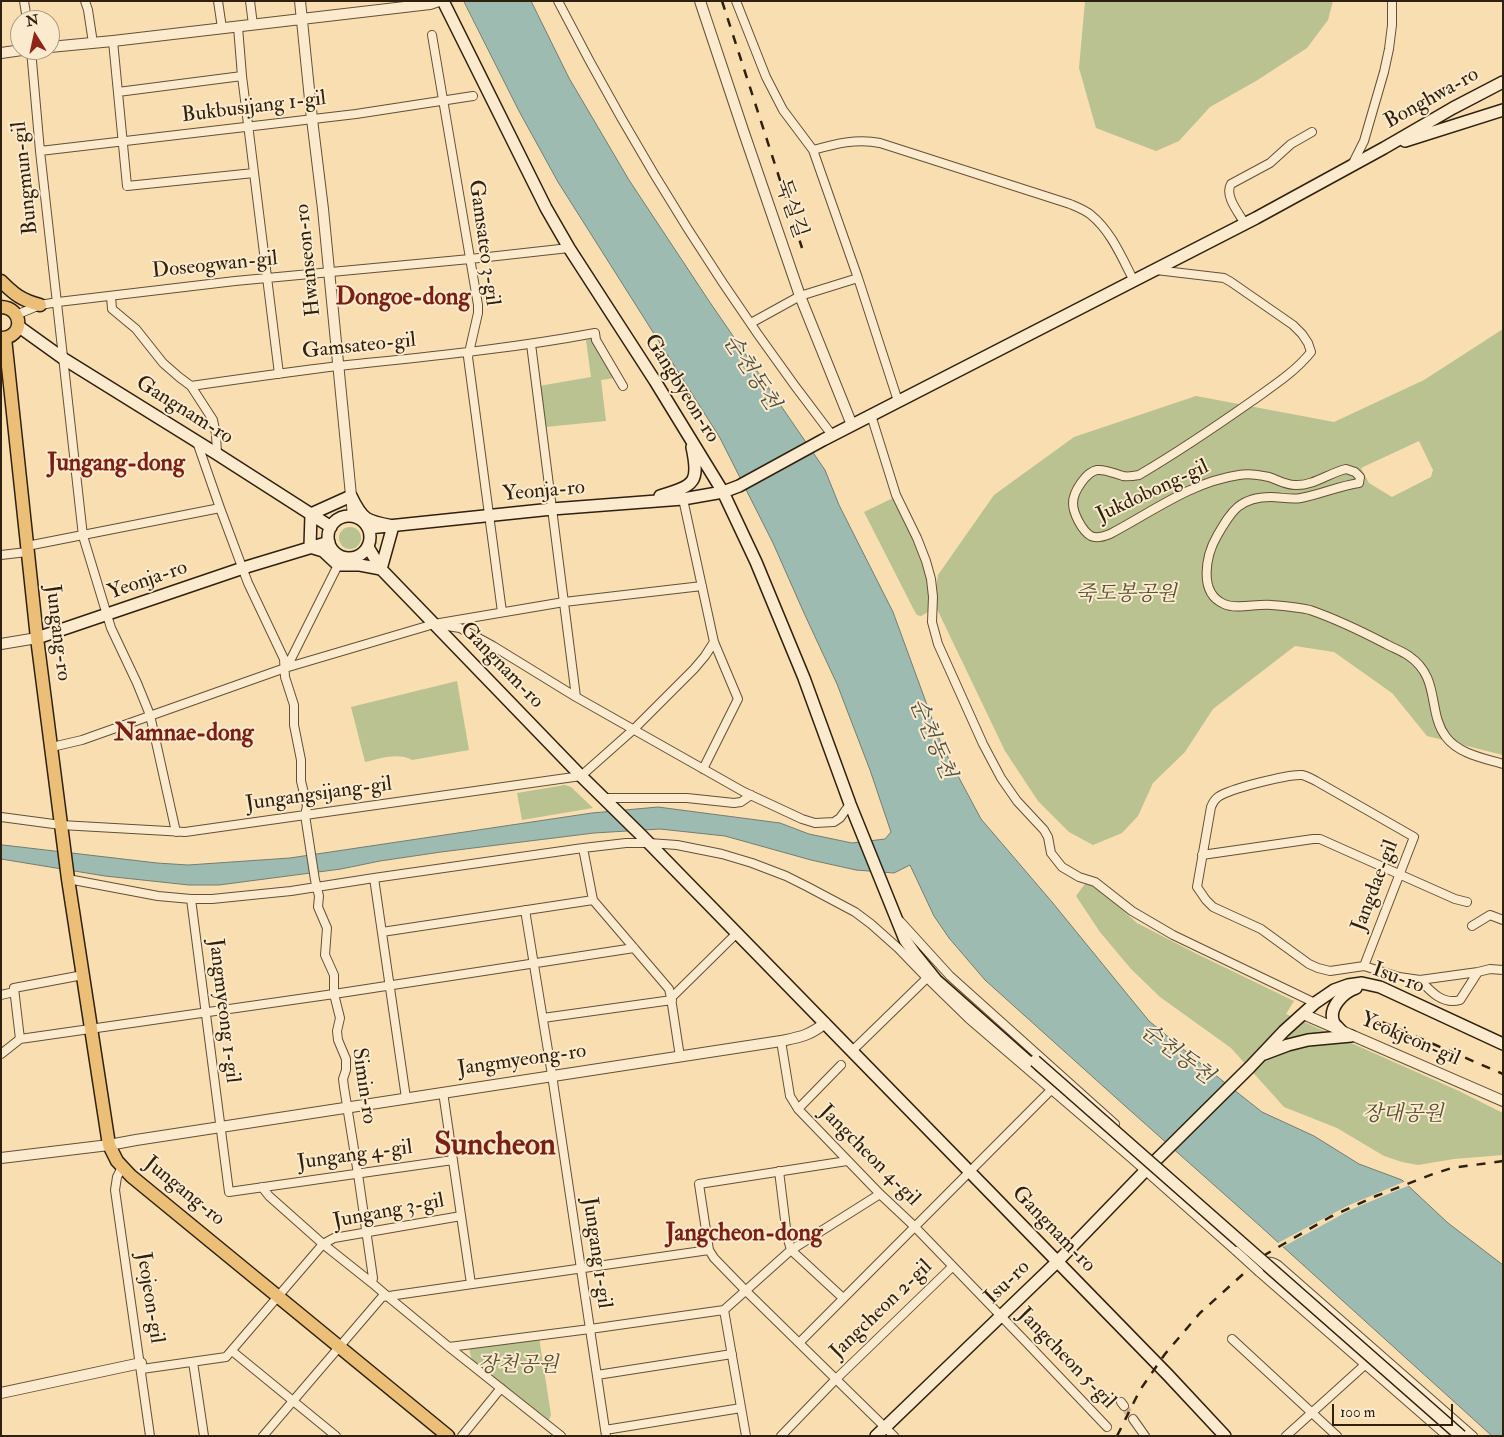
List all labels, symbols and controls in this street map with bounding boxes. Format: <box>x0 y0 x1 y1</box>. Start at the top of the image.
north arrow <box>10 10 60 60</box>
text: N <box>25 11 40 30</box>
street label: Bonghwa-ro <box>1380 63 1484 135</box>
street label: Bukbusijang 1-gil <box>180 87 328 129</box>
street label: Bungmun-gil <box>8 120 44 236</box>
street label: 둑실길 <box>768 176 812 242</box>
street label: Gamsateo 3-gil <box>462 178 504 308</box>
street label: Hwanseon-ro <box>291 203 327 317</box>
street label: Doseogwan-gil <box>151 247 279 285</box>
district label: Dongoe-dong <box>336 285 470 313</box>
street label: Gamsateo-gil <box>301 328 417 366</box>
street label: Gangbyeon-ro <box>638 330 724 448</box>
water label: 순천동천 <box>716 330 784 416</box>
street label: Gangnam-ro <box>131 371 237 451</box>
district label: Jungang-dong <box>47 451 185 479</box>
street label: Jukdobong-gil <box>1093 455 1213 529</box>
street label: Yeonja-ro <box>502 476 586 508</box>
street label: Yeonja-ro <box>105 556 191 606</box>
park label: 죽도봉공원 <box>1075 582 1177 608</box>
street label: Jungang-ro <box>39 584 75 682</box>
street label: Gangnam-ro <box>454 618 548 714</box>
water label: 순천동천 <box>902 695 960 783</box>
district label: Namnae-dong <box>114 721 254 749</box>
street label: Jungangsijang-gil <box>244 772 394 818</box>
street label: Jangdae-gil <box>1347 837 1405 935</box>
street label: Jangmyeong 1-gil <box>202 937 244 1085</box>
street label: Isu-ro <box>1369 958 1427 1000</box>
street label: Yeokjeon-gil <box>1356 1008 1464 1072</box>
water label: 순천동천 <box>1134 1019 1218 1091</box>
street label: Jangmyeong-ro <box>456 1039 588 1083</box>
street label: Simin-ro <box>345 1046 381 1126</box>
street label: Jangcheon 4-gil <box>813 1100 925 1212</box>
park label: 장대공원 <box>1362 1102 1444 1128</box>
district label: Suncheon <box>434 1128 556 1166</box>
street label: Jungang 4-gil <box>296 1135 414 1177</box>
street label: Jungang-ro <box>139 1152 229 1232</box>
street label: Gangnam-ro <box>1006 1182 1100 1278</box>
street label: Jungang 3-gil <box>331 1189 447 1235</box>
street label: Jungang 1-gil <box>576 1196 616 1310</box>
district label: Jangcheon-dong <box>665 1221 823 1249</box>
street label: Jeojeon-gil <box>129 1251 169 1345</box>
street label: Jangcheon 2-gil <box>826 1255 938 1365</box>
street label: Isu-ro <box>980 1255 1036 1311</box>
street label: Jangcheon 5-gil <box>1011 1303 1121 1415</box>
park label: 장천공원 <box>477 1353 559 1379</box>
scale bar <box>1334 1394 1455 1426</box>
text: 100 m <box>1340 1403 1375 1422</box>

